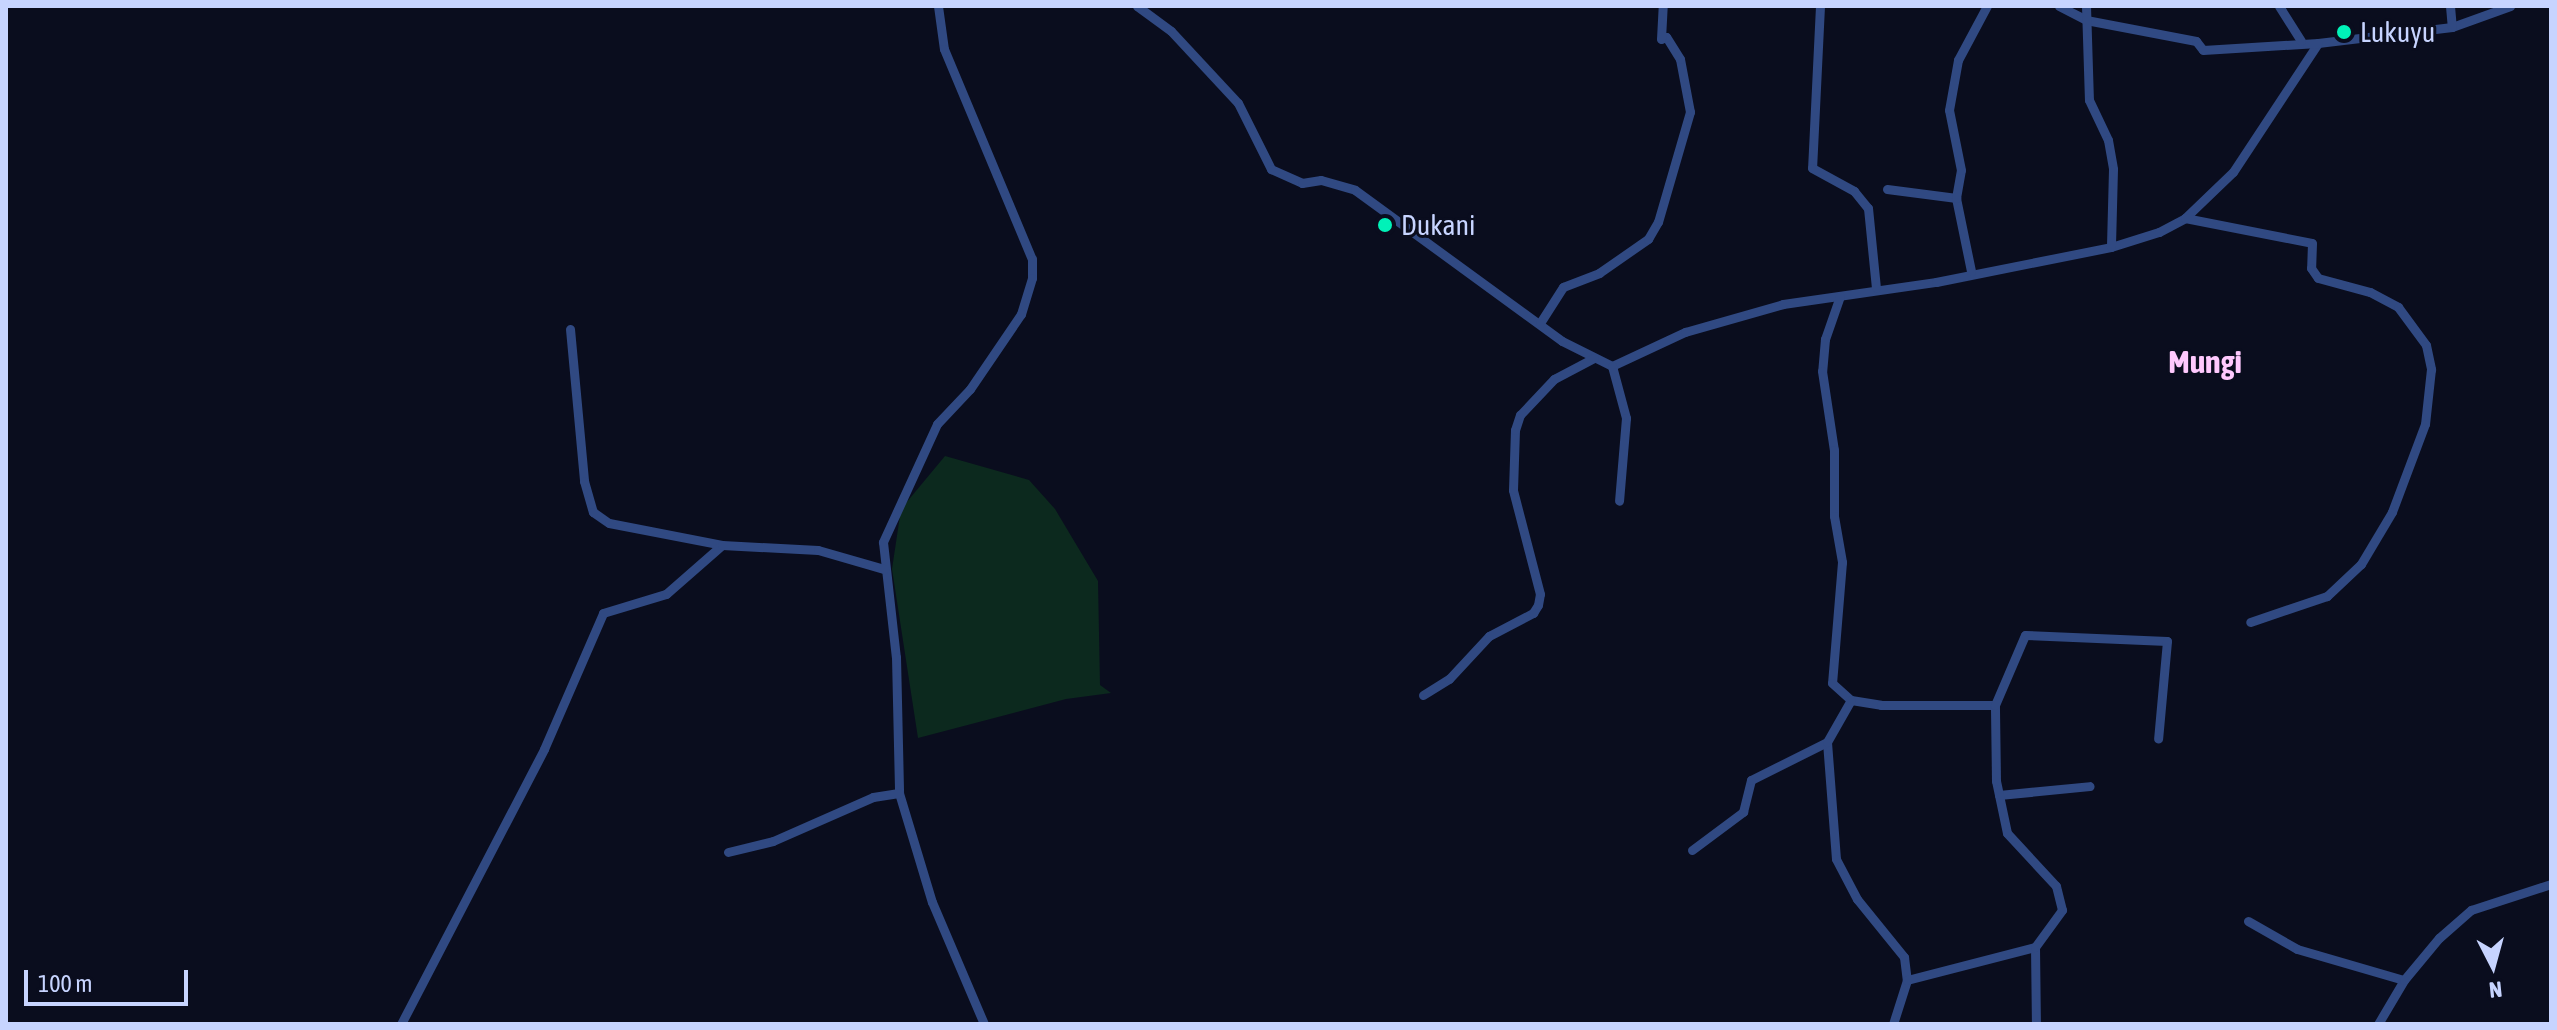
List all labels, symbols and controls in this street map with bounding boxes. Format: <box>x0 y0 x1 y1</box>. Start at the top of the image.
place label: Lukuyu <box>2360 15 2435 49</box>
marker: Lukuyu <box>2335 23 2353 41</box>
place label: Dukani <box>1401 208 1476 242</box>
marker: Dukani <box>1376 216 1394 234</box>
district label: Mungi <box>2168 343 2242 381</box>
north arrow <box>2453 926 2533 1006</box>
scale bar <box>28 954 192 1004</box>
text: 100 m <box>38 970 92 997</box>
text: N <box>2488 976 2503 1003</box>

